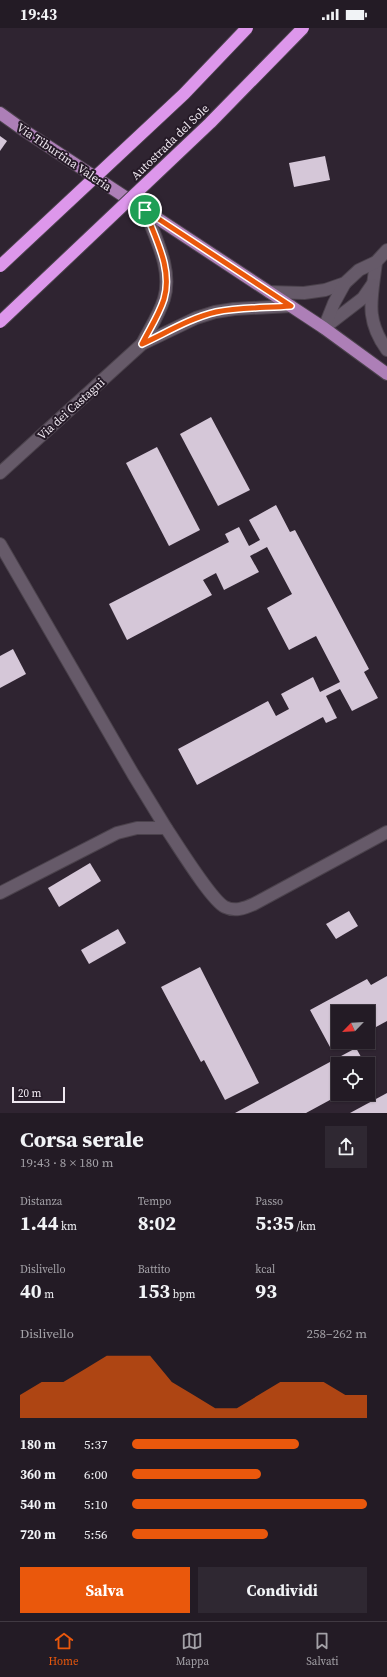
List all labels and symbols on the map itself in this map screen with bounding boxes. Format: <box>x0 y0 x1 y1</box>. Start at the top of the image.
street label: Autostrada del Sole <box>128 101 212 183</box>
street label: Via Tiburtina Valeria <box>14 119 115 195</box>
pin <box>128 193 162 227</box>
street label: Via dei Castagni <box>34 374 108 444</box>
north arrow <box>331 1005 375 1049</box>
scale bar <box>12 1085 65 1104</box>

